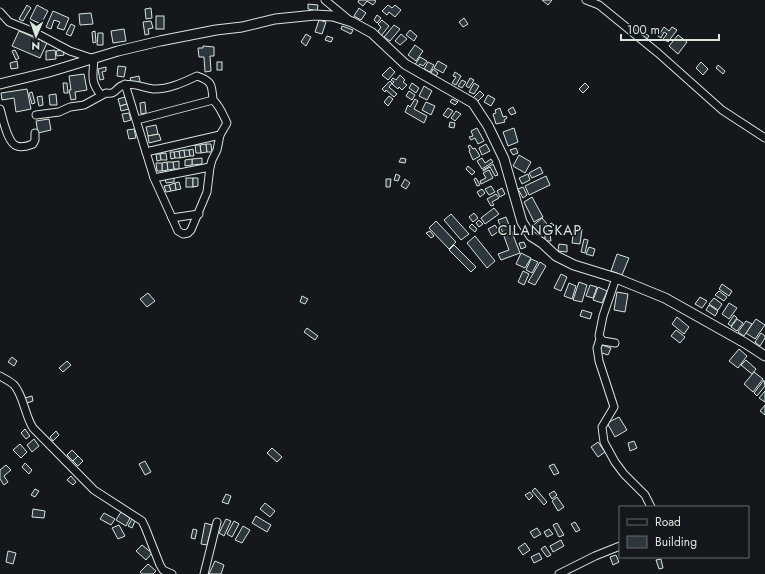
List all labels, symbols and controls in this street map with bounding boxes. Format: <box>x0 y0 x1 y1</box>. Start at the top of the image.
north arrow <box>16 16 56 56</box>
scale bar <box>621 16 719 42</box>
text: 100 m <box>627 21 660 39</box>
text: N <box>31 38 40 54</box>
district label: CILANGKAP <box>498 220 582 240</box>
legend <box>619 506 749 558</box>
text: Road <box>655 513 681 531</box>
text: Building <box>655 533 697 551</box>

